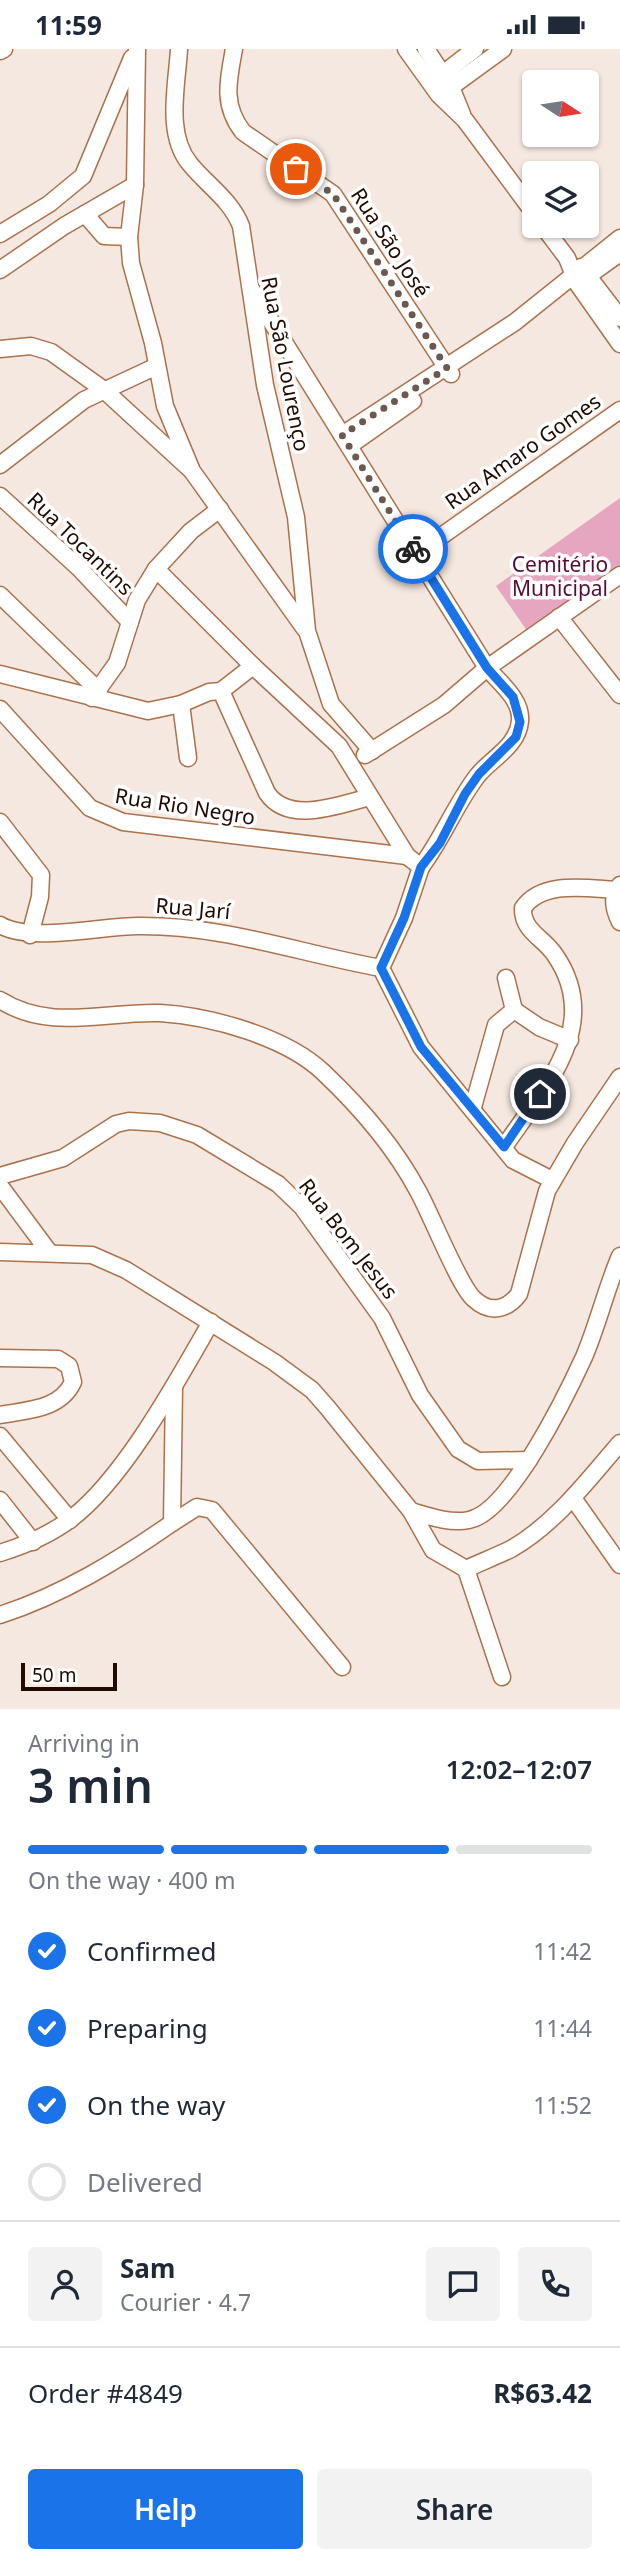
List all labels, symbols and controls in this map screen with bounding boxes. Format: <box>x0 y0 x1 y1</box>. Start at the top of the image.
text: 11:59 <box>35 7 102 43</box>
north arrow <box>522 70 598 147</box>
map controls <box>522 70 599 238</box>
pin <box>266 139 326 199</box>
icon: bag <box>277 150 315 188</box>
button: layers <box>522 161 599 238</box>
street label: Rua São José <box>345 182 437 303</box>
street label: Rua São Lourenço <box>255 274 317 454</box>
street label: Rua Amaro Gomes <box>439 387 606 515</box>
street label: Rua Tocantins <box>22 486 140 601</box>
courier <box>378 514 448 584</box>
icon: bike <box>394 530 432 568</box>
park label: Cemitério Municipal <box>512 550 608 602</box>
street label: Rua Rio Negro <box>113 781 257 831</box>
street label: Rua Jarí <box>155 891 232 925</box>
pin <box>510 1064 570 1124</box>
icon: home <box>521 1075 559 1113</box>
street label: Rua Bom Jesus <box>293 1172 405 1304</box>
scale bar <box>21 1660 117 1692</box>
text: 50 m <box>32 1662 76 1688</box>
text: Arriving in <box>28 1727 140 1759</box>
text: 12:02–12:07 <box>446 1751 592 1787</box>
text: 3 min <box>28 1754 153 1816</box>
text: On the way · 400 m <box>28 1864 235 1896</box>
icon: check <box>28 1932 66 1970</box>
text: Confirmed <box>87 1933 217 1969</box>
text: 11:42 <box>533 1935 592 1967</box>
icon: check <box>28 2009 66 2047</box>
text: Preparing <box>87 2010 208 2046</box>
text: 11:44 <box>533 2012 592 2044</box>
icon: check <box>28 2086 66 2124</box>
text: On the way <box>87 2087 225 2123</box>
text: 11:52 <box>533 2089 592 2121</box>
text: Delivered <box>87 2164 203 2200</box>
button: person <box>28 2247 102 2321</box>
button: chat <box>426 2247 500 2321</box>
button: phone <box>518 2247 592 2321</box>
text: Sam <box>120 2250 175 2286</box>
text: Courier · 4.7 <box>120 2286 251 2318</box>
text: Order #4849 <box>28 2375 183 2411</box>
text: R$63.42 <box>493 2375 592 2411</box>
button: Help <box>28 2469 303 2549</box>
button: Share <box>317 2469 592 2549</box>

